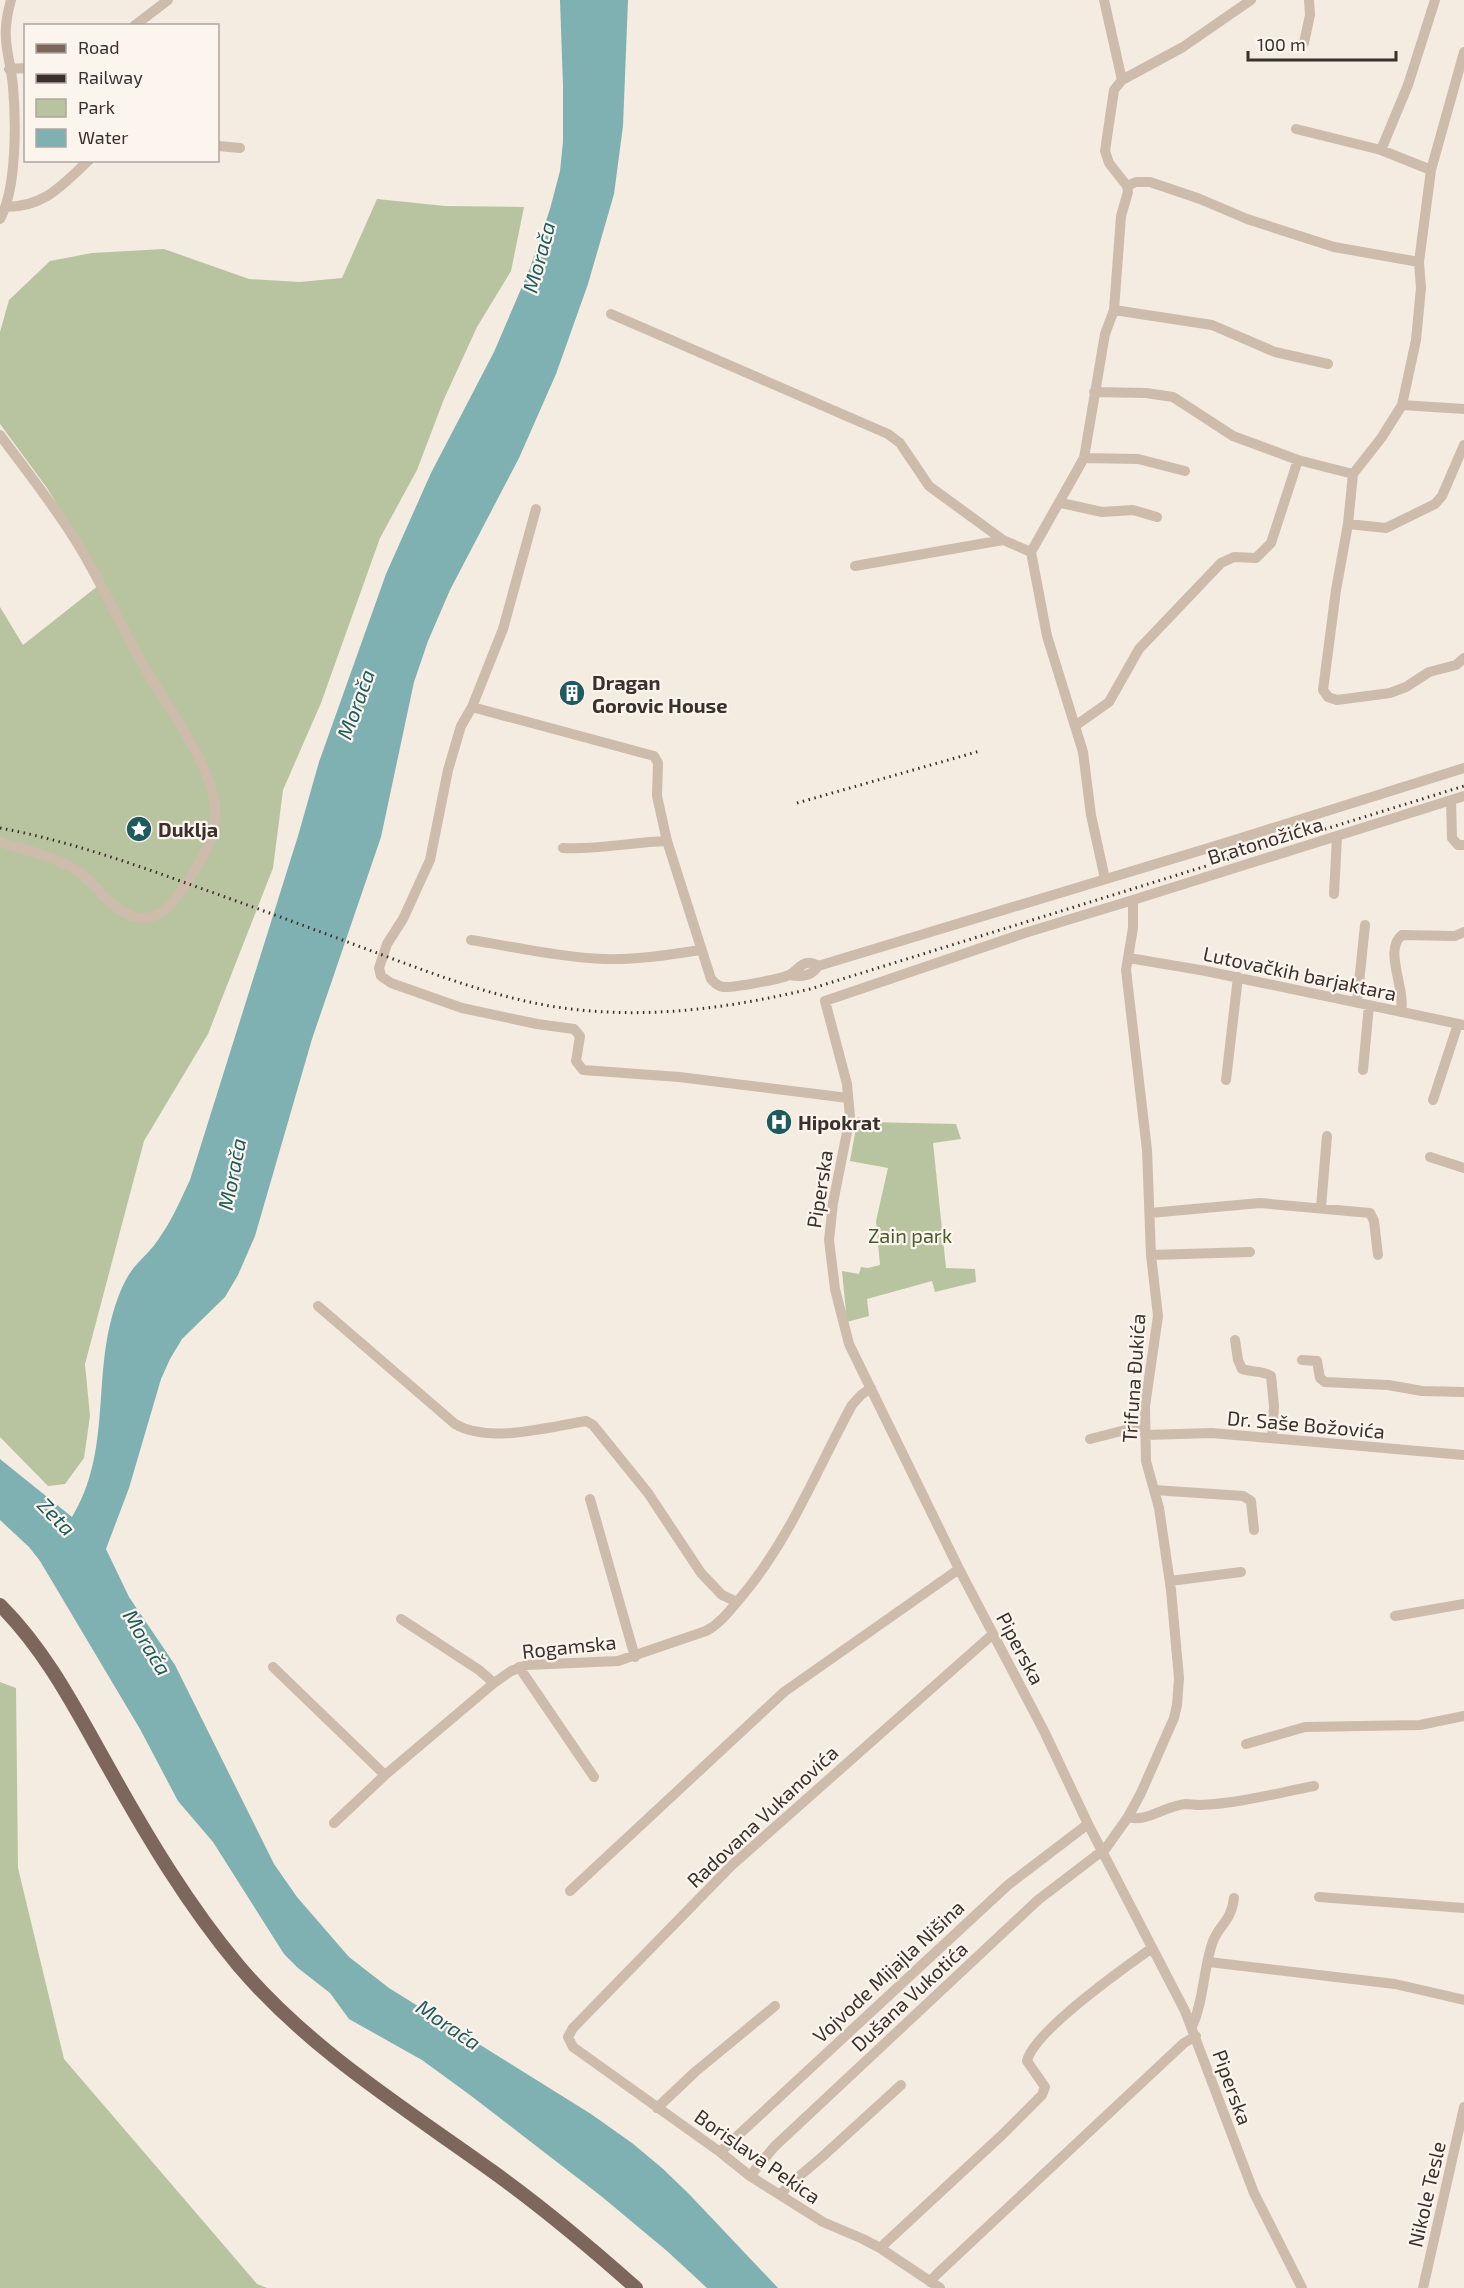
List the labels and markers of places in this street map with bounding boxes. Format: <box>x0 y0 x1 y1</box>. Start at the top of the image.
place label: Dragan Gorovic House <box>592 670 727 717</box>
building icon: Dragan Gorovic House <box>557 678 587 708</box>
place icon: Duklja <box>124 814 154 844</box>
place label: Duklja <box>158 817 218 841</box>
hospital icon: Hipokrat <box>764 1107 794 1137</box>
place label: Hipokrat <box>798 1110 880 1134</box>

